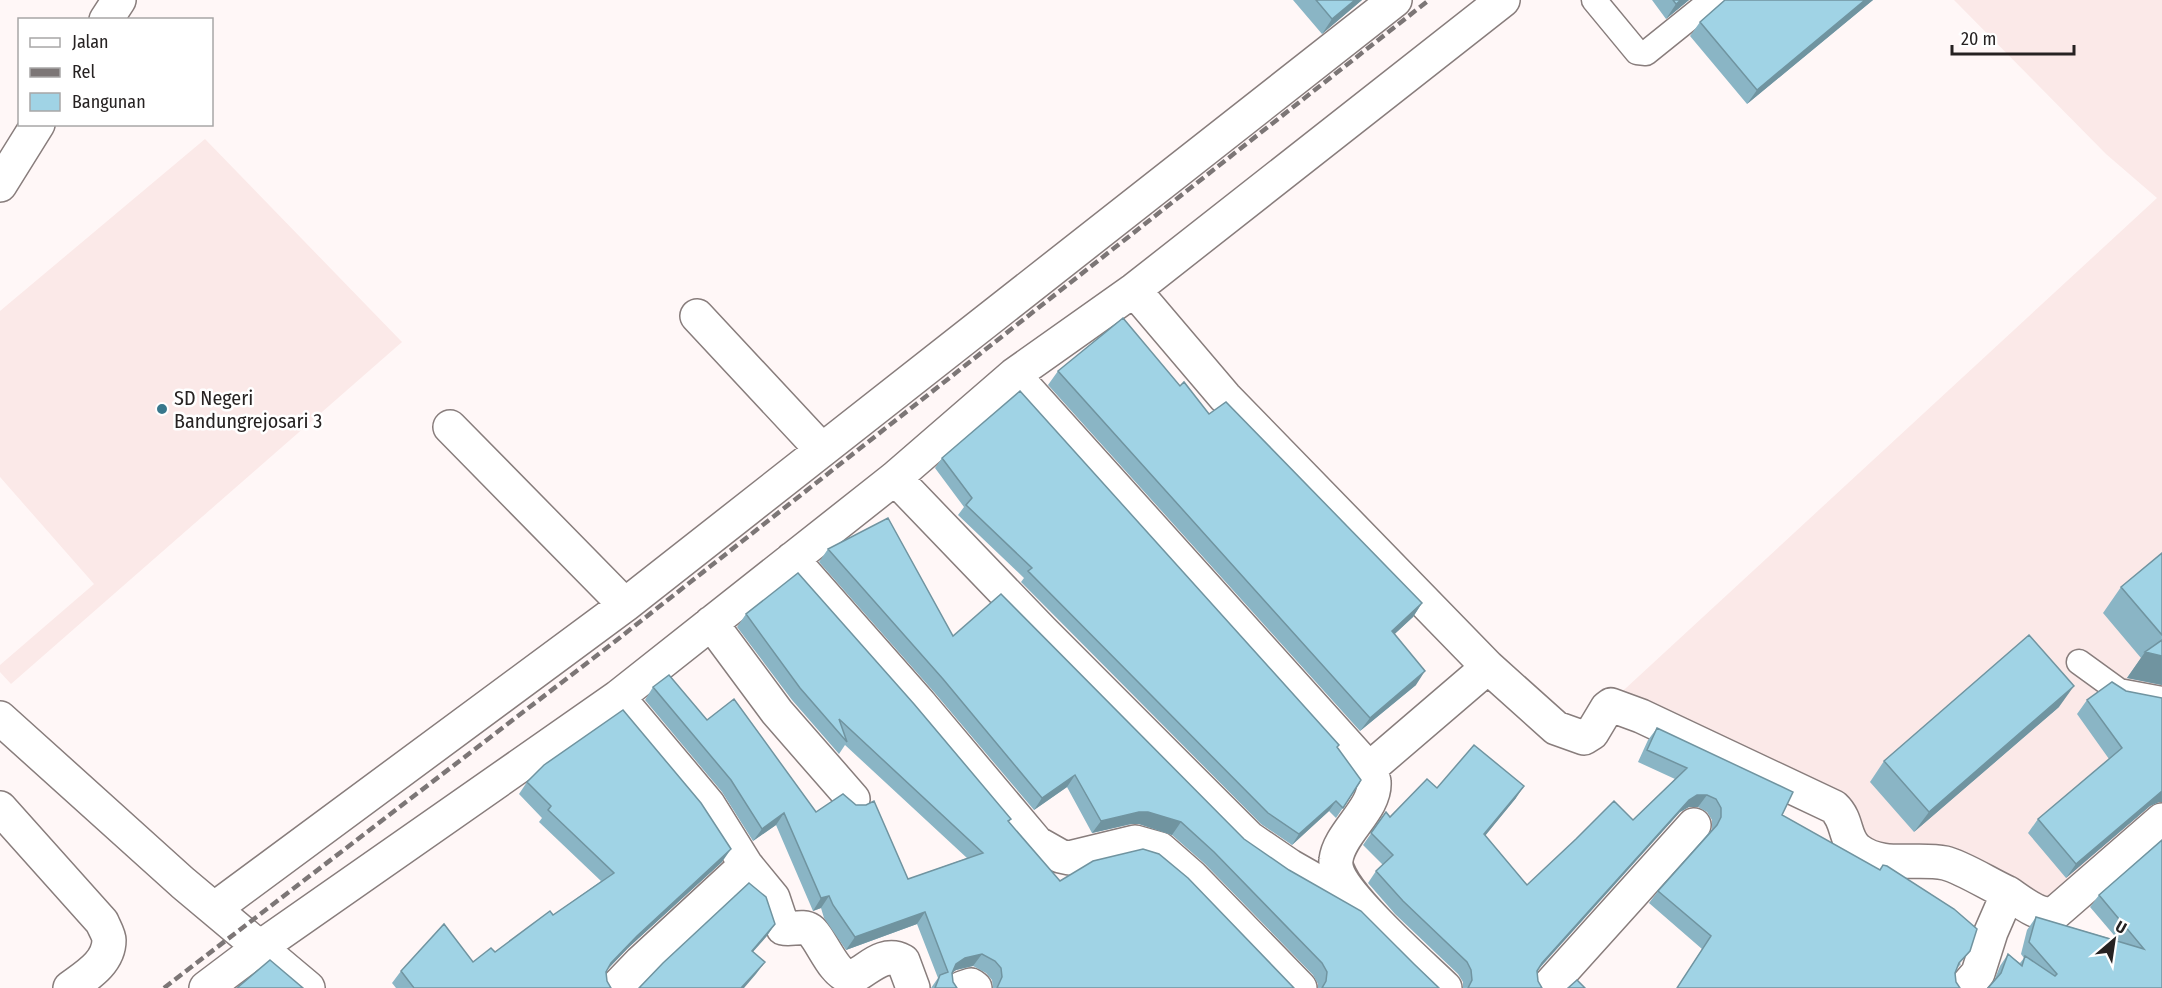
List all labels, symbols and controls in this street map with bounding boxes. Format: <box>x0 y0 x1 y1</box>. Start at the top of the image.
legend <box>18 18 213 126</box>
scale bar <box>1952 18 2074 56</box>
text: 20 m <box>1961 28 1996 50</box>
text: Jalan <box>72 31 109 53</box>
text: Rel <box>72 61 95 83</box>
text: Bangunan <box>72 91 146 113</box>
place label: SD Negeri Bandungrejosari 3 <box>174 386 322 433</box>
marker: SD Negeri Bandungrejosari 3 <box>155 402 169 416</box>
north arrow <box>2084 910 2144 970</box>
text: U <box>2112 917 2130 938</box>

